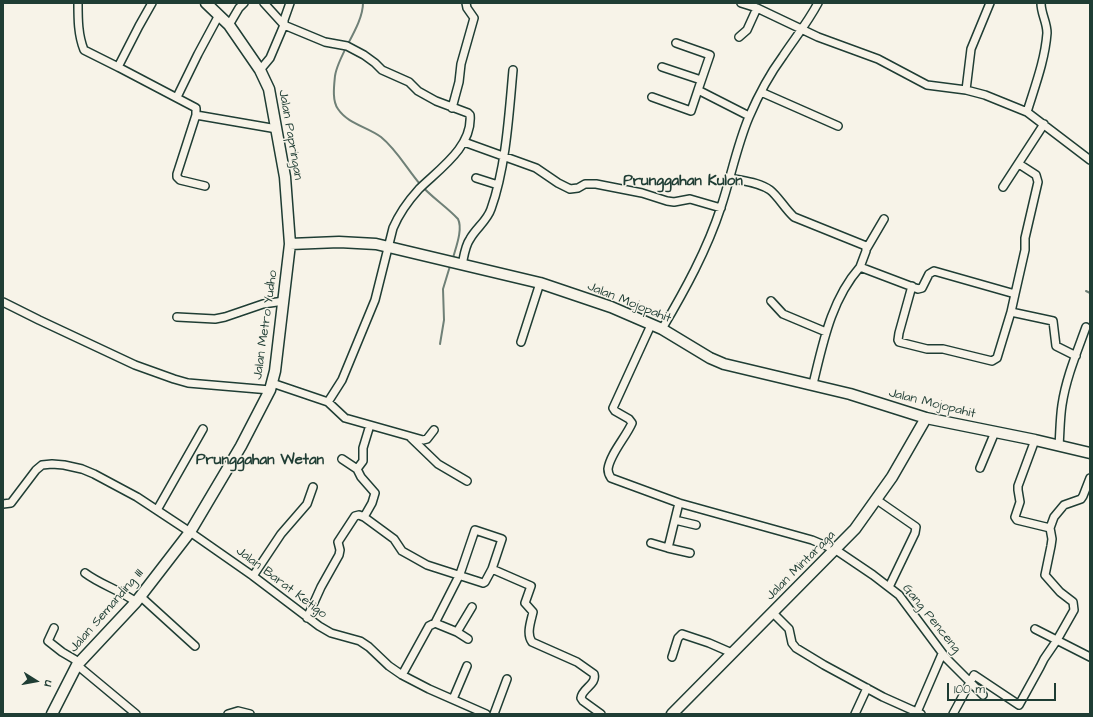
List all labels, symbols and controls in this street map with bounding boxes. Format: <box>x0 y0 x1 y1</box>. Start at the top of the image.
street label: Jalan Papringan <box>274 89 306 181</box>
district label: Prunggahan Kulon <box>623 173 743 191</box>
street label: Jalan Metro Yudho <box>251 269 281 381</box>
street label: Jalan Mojopahit <box>585 279 673 327</box>
street label: Jalan Mojopahit <box>887 386 977 422</box>
district label: Prunggahan Wetan <box>196 452 324 470</box>
street label: Jalan Mintaraga <box>763 528 839 604</box>
street label: Jalan Barat Ketigo <box>232 544 330 622</box>
street label: Jalan Semanding III <box>67 566 147 656</box>
street label: Gang Penceng <box>898 581 964 657</box>
north arrow <box>16 661 56 701</box>
scale bar <box>949 675 1058 701</box>
text: U <box>40 679 56 688</box>
text: 100 m <box>954 681 985 698</box>

